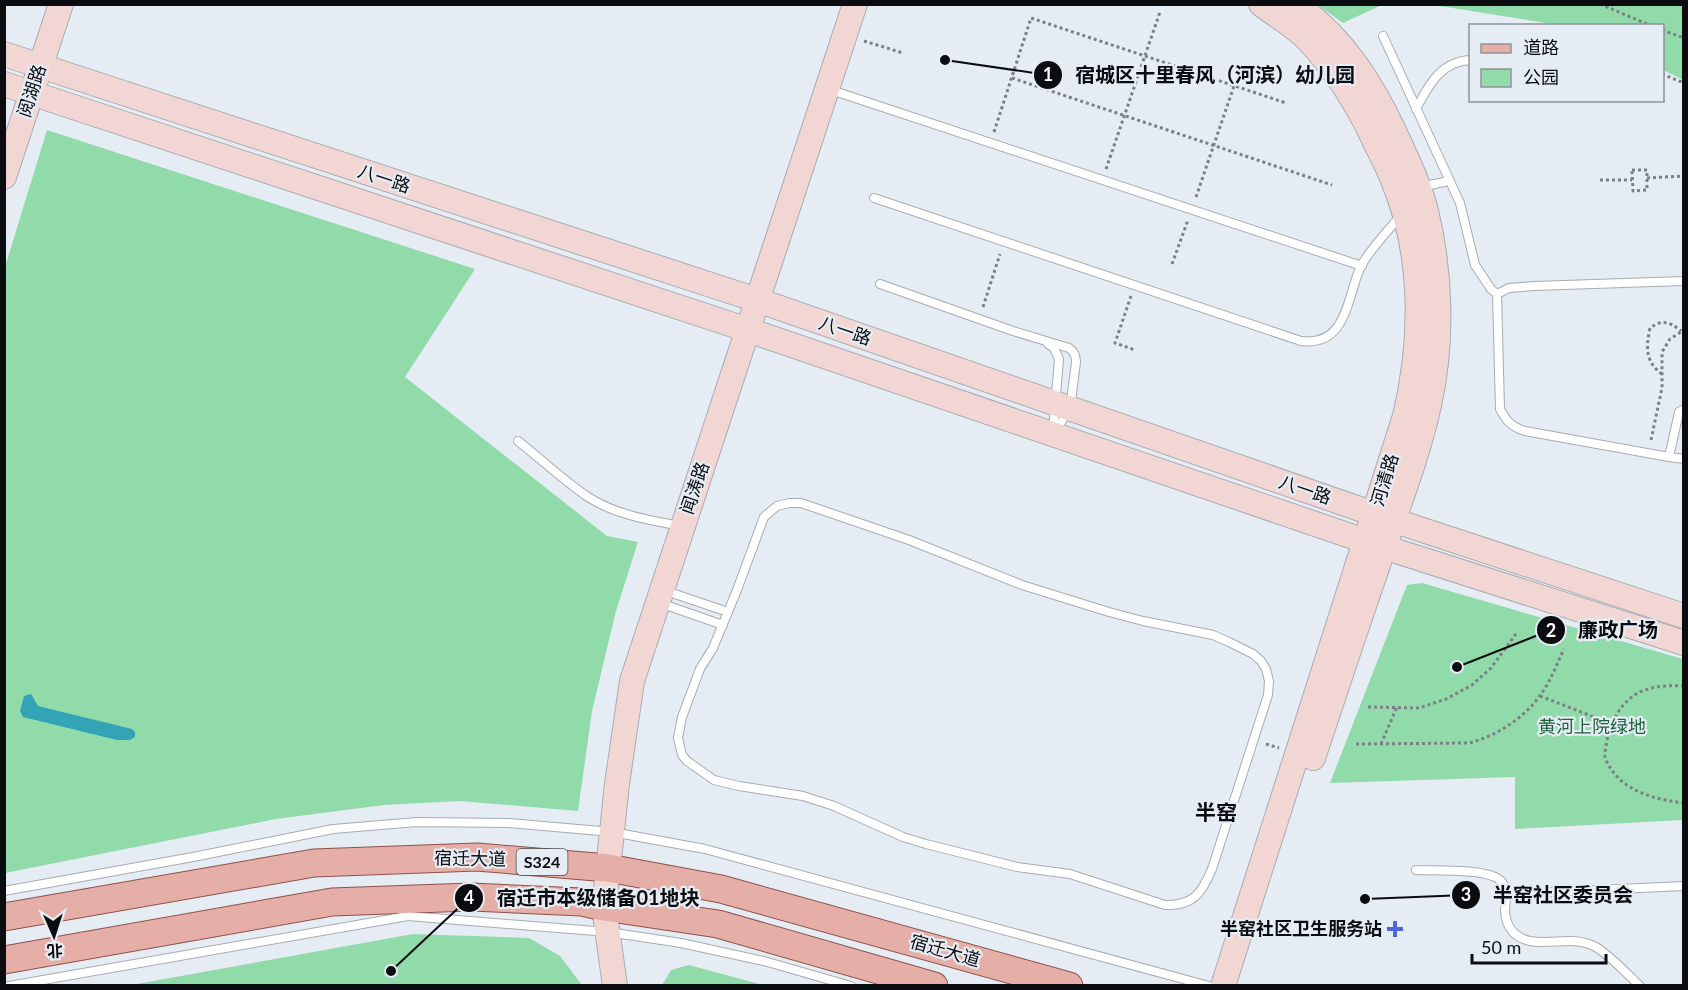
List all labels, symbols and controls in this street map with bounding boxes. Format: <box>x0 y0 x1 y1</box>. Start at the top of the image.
legend <box>1469 24 1664 102</box>
text: 道路 <box>1523 36 1559 58</box>
callout: 宿城区十里春风（河滨）幼儿园 <box>1033 56 1367 94</box>
street label: 阅湖路 <box>12 62 50 120</box>
text: 宿城区十里春风（河滨）幼儿园 <box>1075 62 1355 86</box>
text: 1 <box>1043 63 1053 85</box>
text: 公园 <box>1523 66 1559 88</box>
street label: 八一路 <box>355 159 413 197</box>
street label: 八一路 <box>816 311 874 349</box>
street label: 河清路 <box>1366 451 1402 509</box>
street label: 闻涛路 <box>675 459 713 517</box>
street label: 八一路 <box>1276 470 1334 508</box>
callout: 廉政广场 <box>1536 611 1670 649</box>
text: 廉政广场 <box>1578 617 1658 641</box>
text: 2 <box>1546 619 1556 641</box>
park label: 黄河上院绿地 <box>1538 715 1646 737</box>
district label: 半窑 <box>1195 799 1237 824</box>
street label: 宿迁大道 <box>434 846 506 870</box>
road number: S324 <box>516 849 568 875</box>
callout: 半窑社区委员会 <box>1451 876 1645 914</box>
callout: 宿迁市本级储备01地块 <box>454 879 712 917</box>
text: 半窑社区委员会 <box>1493 882 1633 906</box>
text: 3 <box>1461 883 1471 905</box>
text: 宿迁市本级储备01地块 <box>496 885 700 909</box>
text: 4 <box>464 886 474 908</box>
north arrow <box>24 906 84 966</box>
place label: 半窑社区卫生服务站 <box>1220 917 1382 939</box>
marker: 半窑社区卫生服务站 <box>1386 920 1404 938</box>
scale bar <box>1472 927 1606 965</box>
street label: 宿迁大道 <box>908 930 983 971</box>
text: 50 m <box>1481 936 1521 958</box>
text: 北 <box>46 942 63 961</box>

